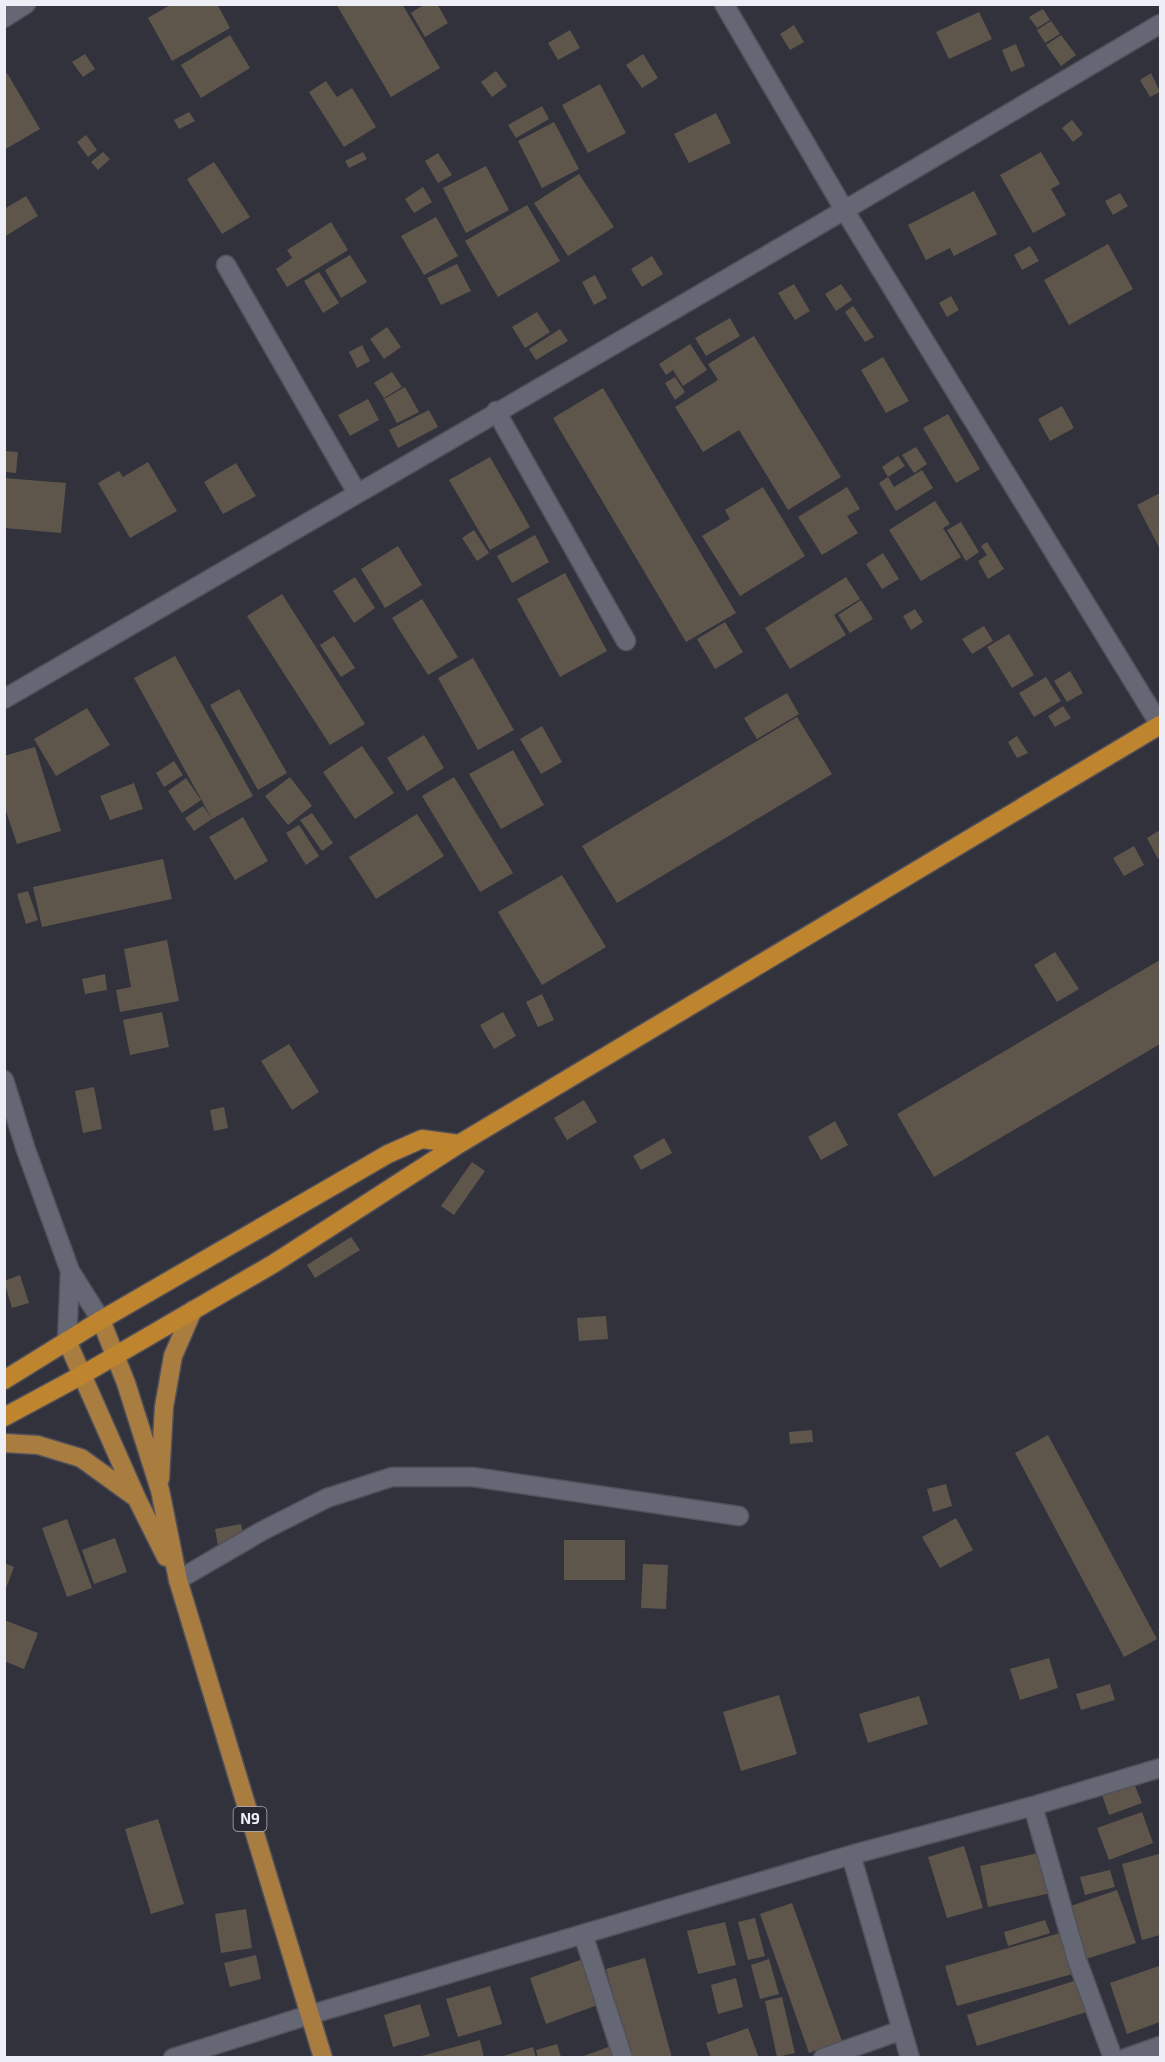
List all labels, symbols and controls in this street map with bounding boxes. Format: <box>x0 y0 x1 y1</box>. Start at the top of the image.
road number: N9 <box>234 1807 266 1831</box>

